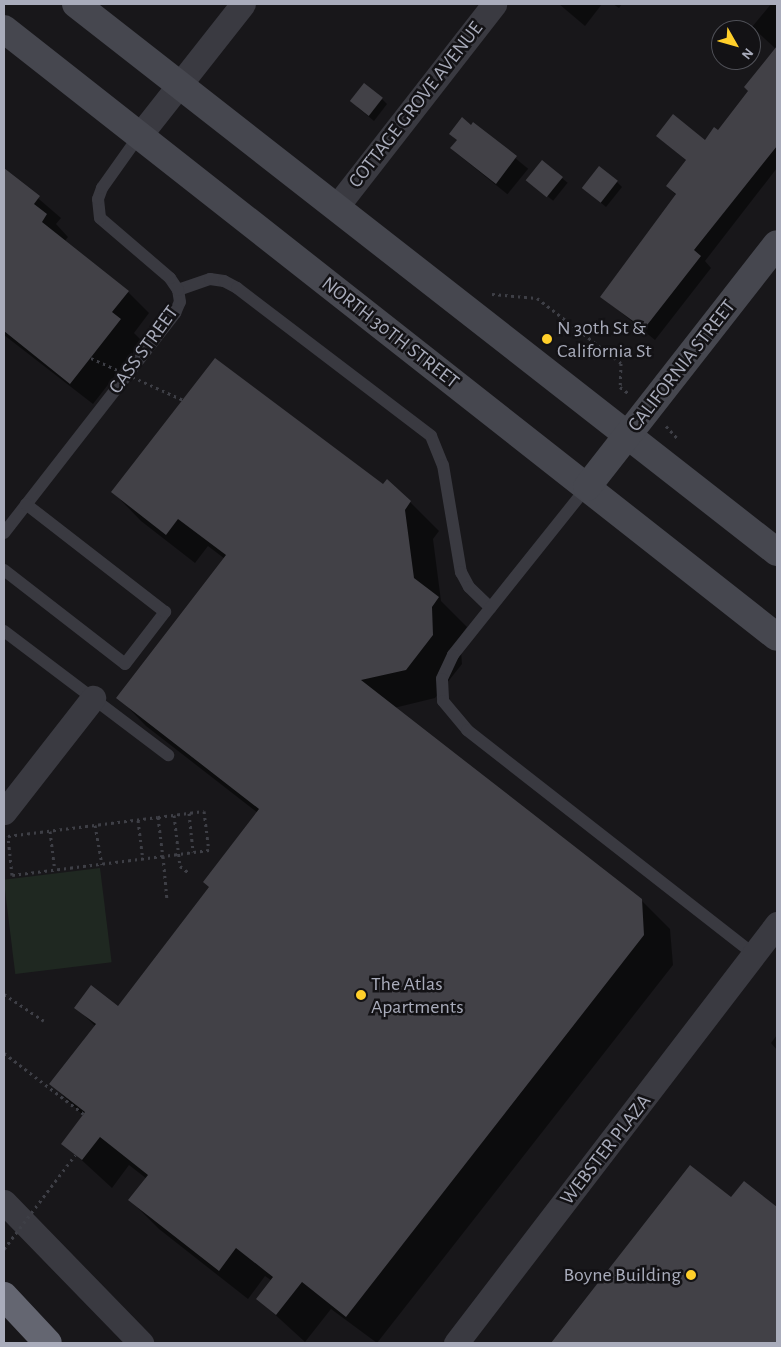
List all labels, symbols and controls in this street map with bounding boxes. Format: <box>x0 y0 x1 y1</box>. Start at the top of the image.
street label: COTTAGE GROVE AVENUE <box>344 17 488 193</box>
north arrow <box>711 20 761 70</box>
text: N <box>739 45 756 62</box>
street label: NORTH 30TH STREET <box>316 272 464 394</box>
street label: CALIFORNIA STREET <box>623 295 741 437</box>
street label: CASS STREET <box>104 301 184 399</box>
place label: N 30th St & California St <box>557 316 652 363</box>
marker: N 30th St & California St <box>541 333 553 345</box>
place label: The Atlas Apartments <box>371 972 464 1019</box>
marker: The Atlas Apartments <box>355 989 367 1001</box>
street label: WEBSTER PLAZA <box>555 1090 657 1210</box>
place label: Boyne Building <box>564 1263 681 1287</box>
marker: Boyne Building <box>685 1269 697 1281</box>

